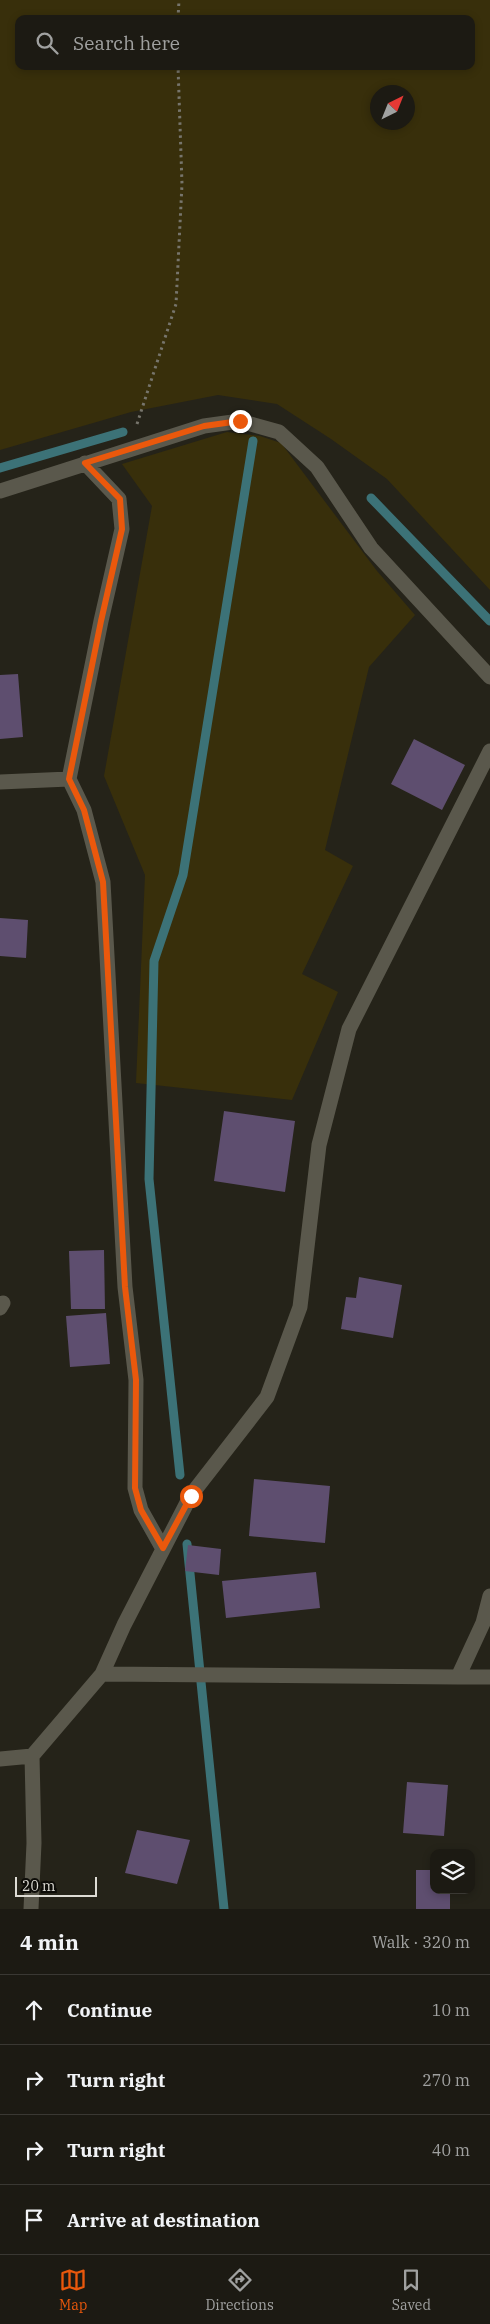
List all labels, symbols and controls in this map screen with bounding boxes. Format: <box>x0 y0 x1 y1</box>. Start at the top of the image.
search box <box>15 15 475 70</box>
icon: search <box>33 29 61 57</box>
text: Search here <box>73 31 180 55</box>
north arrow <box>370 85 415 130</box>
route end <box>229 410 252 433</box>
route start <box>180 1485 203 1508</box>
map controls <box>430 1849 475 1894</box>
button: layers <box>430 1849 475 1894</box>
scale bar <box>15 1874 98 1897</box>
text: 20 m <box>22 1877 55 1895</box>
text: 4 min <box>20 1928 79 1956</box>
text: Walk · 320 m <box>372 1932 470 1952</box>
icon: ahead <box>20 1996 48 2024</box>
text: Continue <box>67 1998 152 2022</box>
text: 10 m <box>432 2000 470 2020</box>
icon: right <box>20 2066 48 2094</box>
text: Turn right <box>67 2068 165 2092</box>
text: 270 m <box>422 2070 470 2090</box>
icon: right <box>20 2136 48 2164</box>
text: Turn right <box>67 2138 165 2162</box>
text: 40 m <box>432 2140 470 2160</box>
icon: arrive <box>20 2206 48 2234</box>
text: Arrive at destination <box>67 2208 260 2232</box>
tab: Map <box>59 2266 87 2314</box>
tab: Directions <box>205 2266 274 2314</box>
tab: Saved <box>392 2266 431 2314</box>

